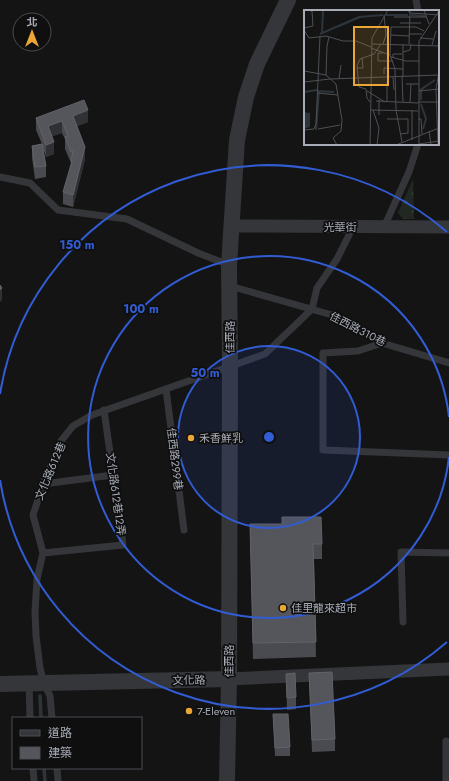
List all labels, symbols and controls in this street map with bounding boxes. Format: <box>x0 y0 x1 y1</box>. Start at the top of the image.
inset map <box>304 10 439 145</box>
north arrow <box>12 12 52 52</box>
text: 北 <box>27 14 38 30</box>
street label: 光華街 <box>324 219 357 235</box>
text: 150 m <box>59 236 95 254</box>
text: 100 m <box>123 300 159 318</box>
street label: 佳西路310巷 <box>327 308 389 350</box>
street label: 佳西路 <box>222 321 238 354</box>
text: 50 m <box>190 364 220 382</box>
street label: 佳西路299巷 <box>163 427 187 491</box>
place label: 禾香鮮乳 <box>199 430 243 446</box>
centre of rings <box>262 430 276 444</box>
marker: 禾香鮮乳 <box>186 433 196 443</box>
street label: 文化路612巷 <box>31 440 69 502</box>
street label: 文化路612巷12弄 <box>102 451 130 537</box>
place label: 佳里龍來超市 <box>291 600 357 616</box>
marker: 佳里龍來超市 <box>278 603 288 613</box>
street label: 佳西路 <box>221 645 237 678</box>
street label: 文化路 <box>172 672 206 688</box>
place label: 7-Eleven <box>197 703 235 719</box>
marker: 7-Eleven <box>184 706 194 716</box>
legend <box>12 717 142 769</box>
text: 道路 <box>48 724 72 742</box>
text: 建築 <box>48 744 72 762</box>

